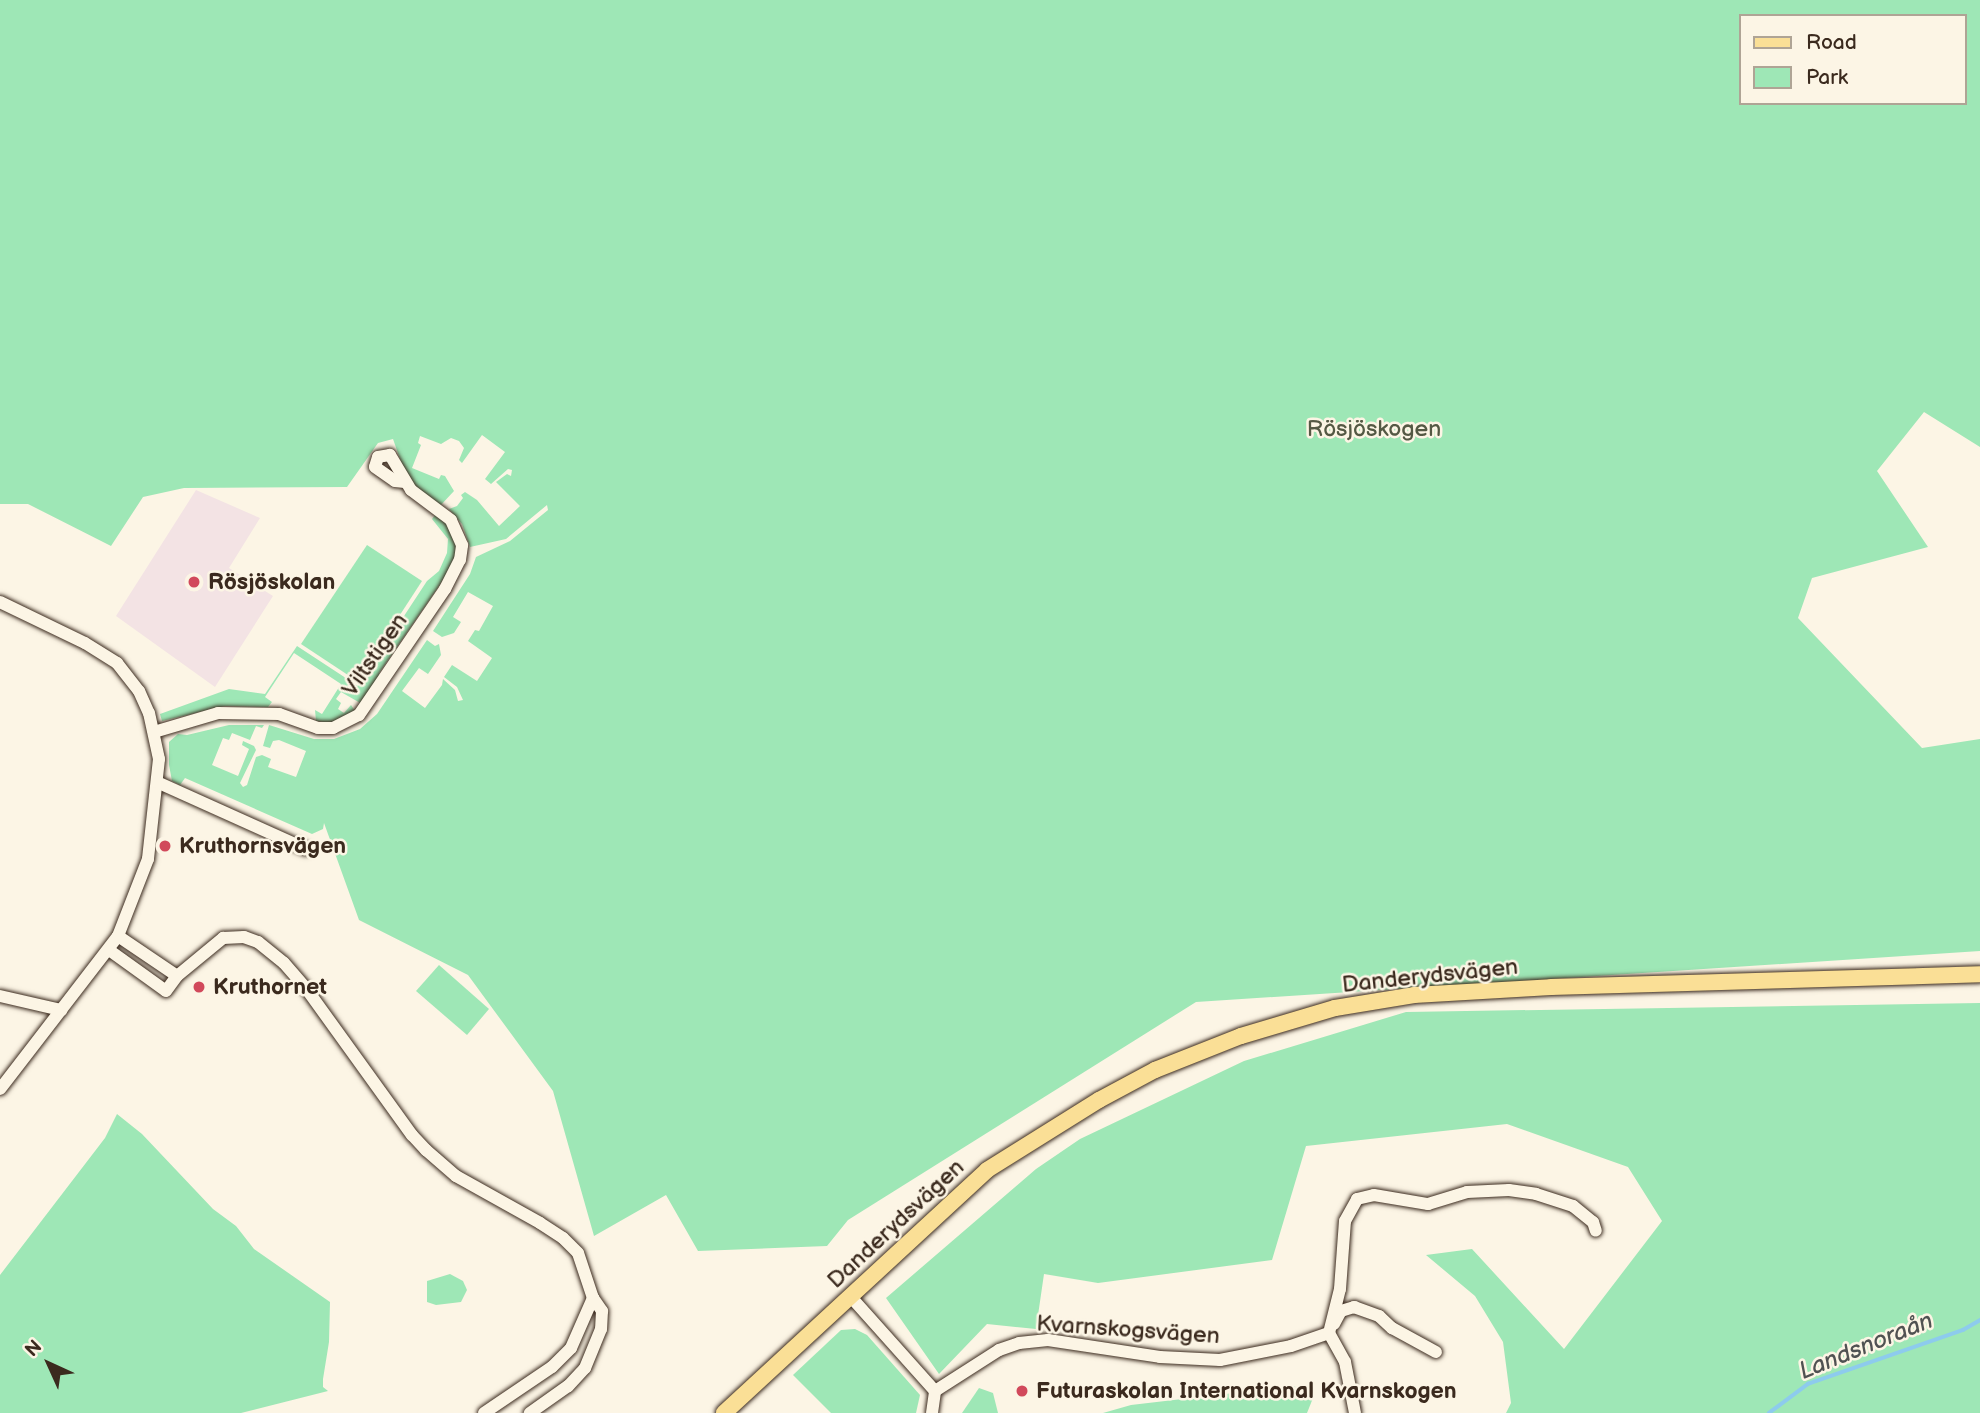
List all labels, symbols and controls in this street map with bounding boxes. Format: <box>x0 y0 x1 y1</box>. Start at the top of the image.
legend <box>1738 14 1966 105</box>
text: Road <box>1806 30 1857 55</box>
text: Park <box>1806 65 1848 90</box>
park label: Rösjöskogen <box>1307 415 1441 443</box>
place label: Rösjöskolan <box>208 568 335 596</box>
marker: Rösjöskolan <box>186 574 202 590</box>
street label: Viltstigen <box>336 608 414 702</box>
place label: Kruthornsvägen <box>179 832 346 860</box>
marker: Kruthornsvägen <box>157 838 173 854</box>
street label: Danderydsvägen <box>1341 953 1519 999</box>
place label: Kruthornet <box>213 973 327 1001</box>
marker: Kruthornet <box>191 979 207 995</box>
street label: Danderydsvägen <box>822 1154 970 1294</box>
water label: Landsnoraån <box>1795 1306 1937 1386</box>
street label: Kvarnskogsvägen <box>1035 1310 1221 1350</box>
north arrow <box>14 1329 84 1399</box>
text: N <box>21 1336 47 1362</box>
place label: Futuraskolan International Kvarnskogen <box>1036 1377 1457 1405</box>
marker: Futuraskolan International Kvarnskogen <box>1014 1383 1030 1399</box>

